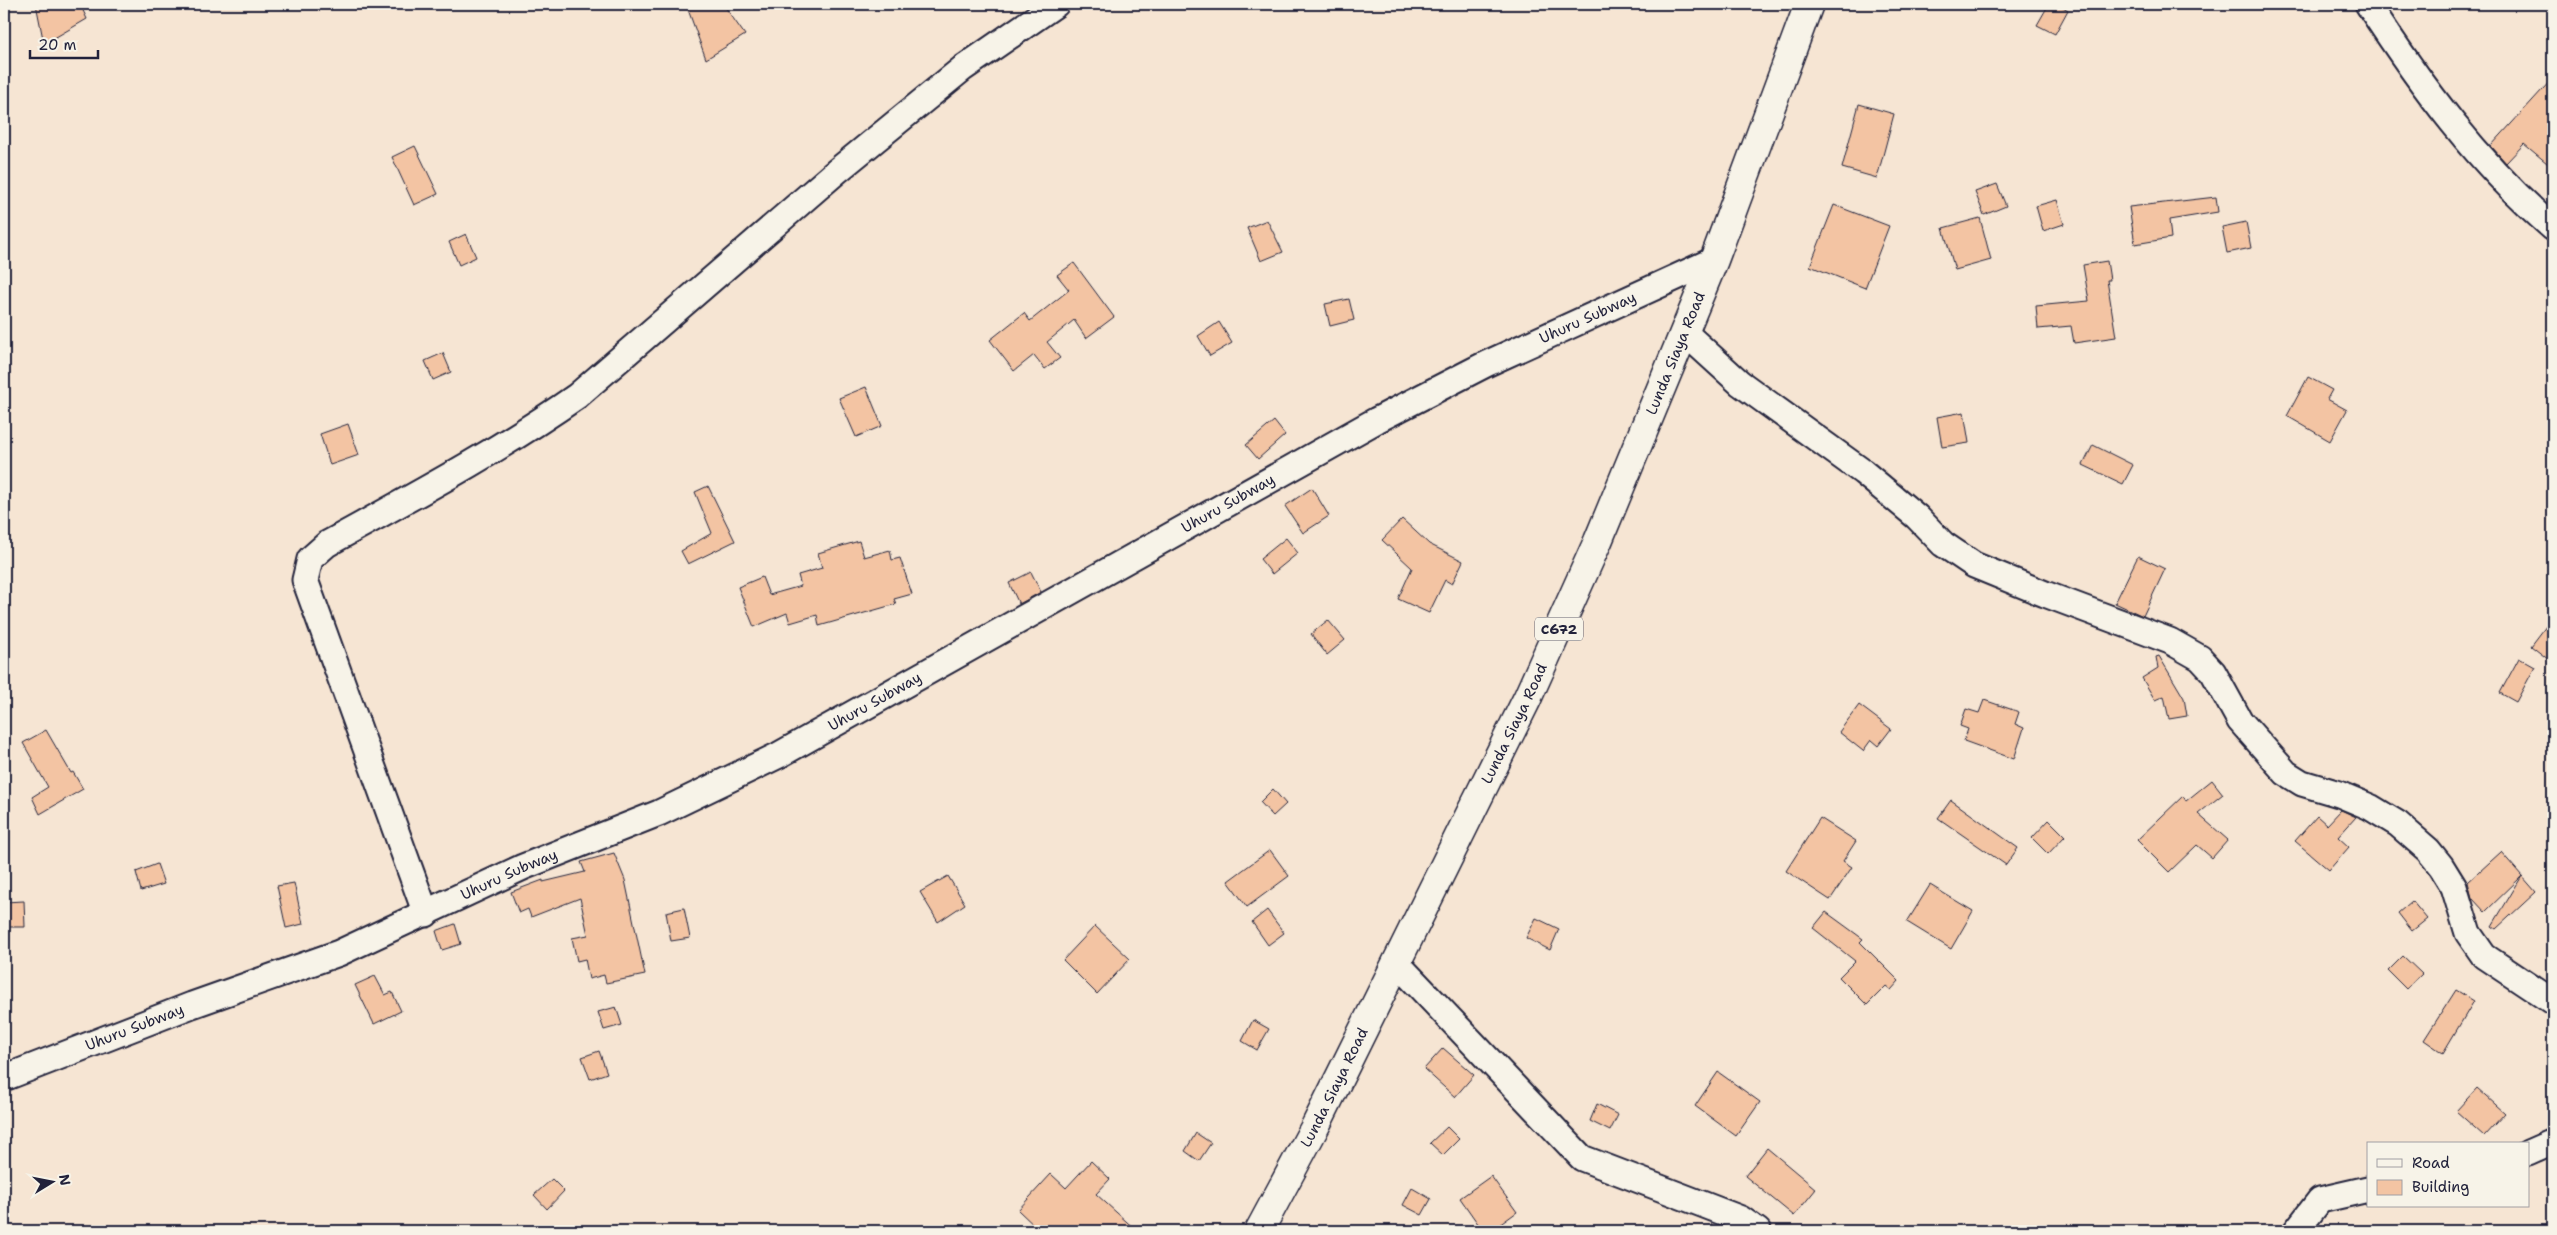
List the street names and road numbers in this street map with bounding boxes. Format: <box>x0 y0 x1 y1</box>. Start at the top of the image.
street label: Uhuru Subway <box>1536 287 1639 348</box>
street label: Lunda Siaya Road <box>1641 288 1710 418</box>
street label: Uhuru Subway <box>1178 469 1278 538</box>
road number: C672 <box>1535 618 1583 640</box>
street label: Lunda Siaya Road <box>1477 660 1552 787</box>
street label: Uhuru Subway <box>824 667 925 736</box>
street label: Uhuru Subway <box>457 844 560 905</box>
street label: Uhuru Subway <box>82 999 187 1055</box>
street label: Lunda Siaya Road <box>1296 1024 1373 1151</box>

